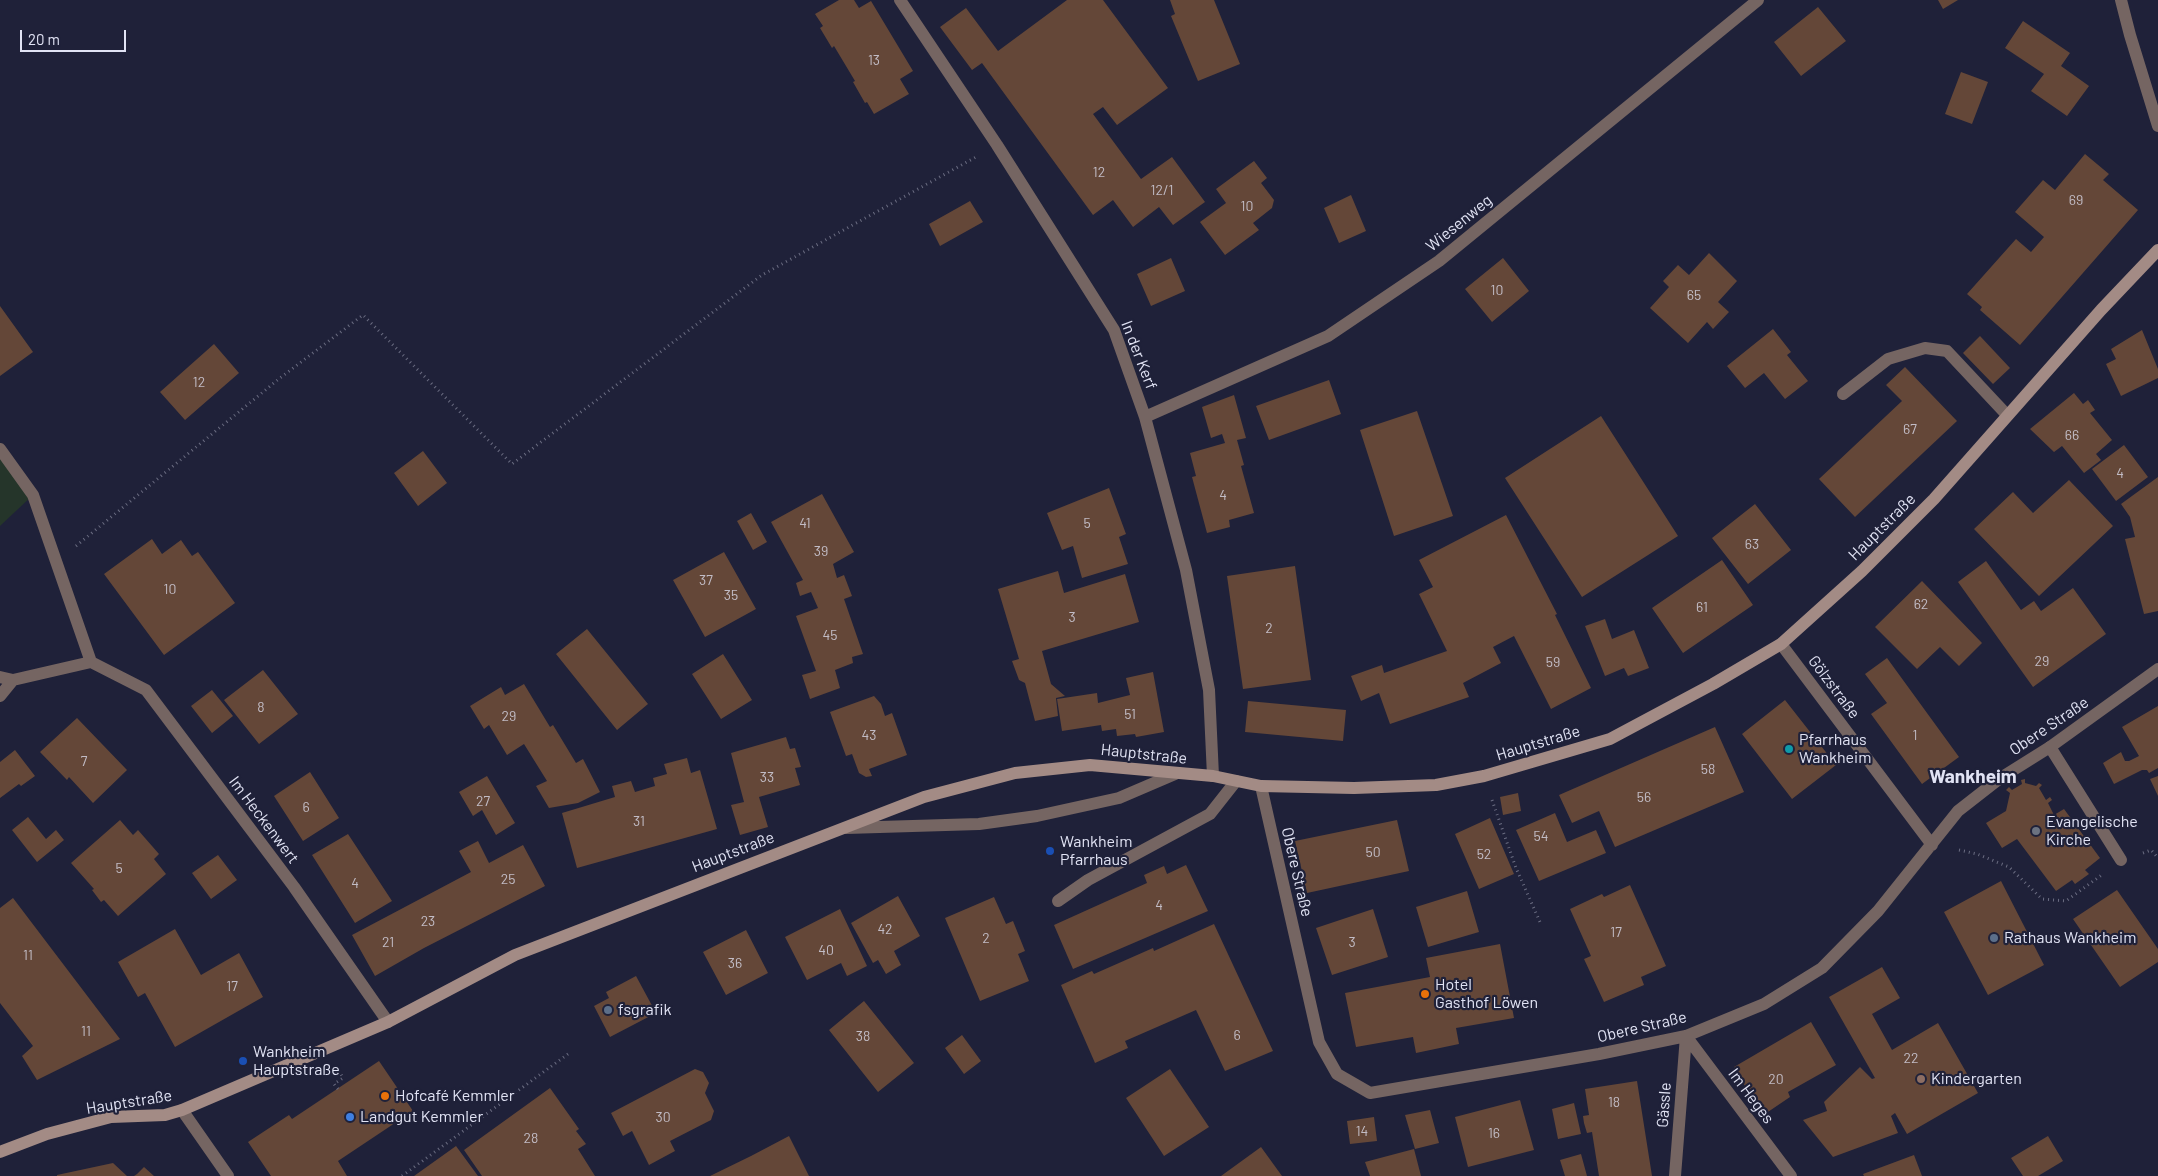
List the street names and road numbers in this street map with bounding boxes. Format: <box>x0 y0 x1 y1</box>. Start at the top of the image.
street label: Wiesenweg <box>1422 191 1496 255</box>
street label: In der Kerf <box>1117 318 1161 392</box>
street label: Hauptstraße <box>1845 490 1919 564</box>
street label: Gölzstraße <box>1804 652 1864 722</box>
street label: Obere Straße <box>2006 693 2092 759</box>
street label: Hauptstraße <box>1494 721 1582 765</box>
street label: Hauptstraße <box>1100 740 1188 768</box>
street label: Im Heckenwert <box>225 773 303 867</box>
street label: Obere Straße <box>1277 825 1317 919</box>
street label: Hauptstraße <box>689 827 777 877</box>
street label: Obere Straße <box>1595 1007 1689 1047</box>
street label: Im Heges <box>1724 1065 1778 1127</box>
street label: Gässle <box>1653 1082 1675 1128</box>
street label: Hauptstraße <box>85 1086 173 1118</box>

